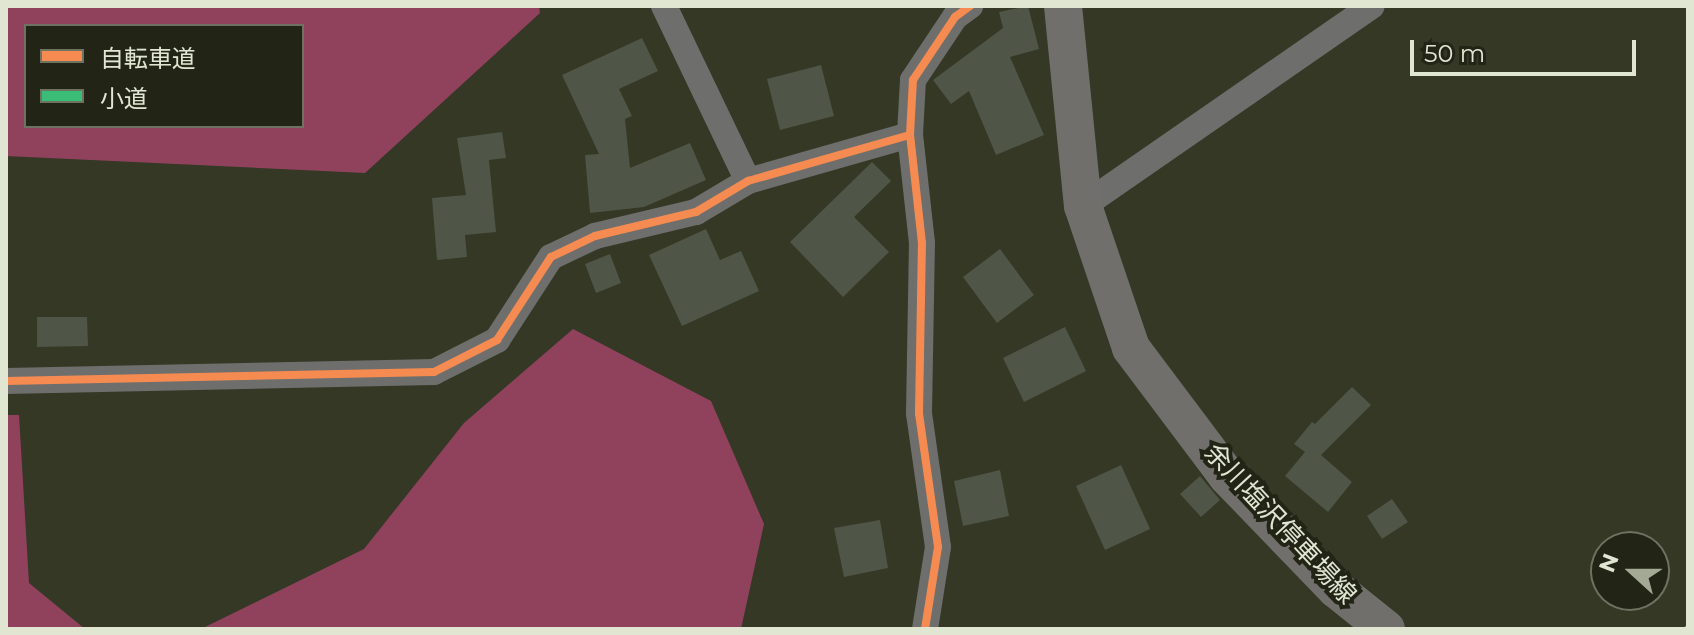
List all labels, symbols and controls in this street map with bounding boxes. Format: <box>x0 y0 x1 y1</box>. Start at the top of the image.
legend <box>24 24 304 128</box>
scale bar <box>1414 24 1640 74</box>
text: 50 m <box>1424 39 1485 68</box>
text: 自転車道 <box>100 44 196 73</box>
text: 小道 <box>100 84 148 113</box>
street label: 余川塩沢停車場線 <box>1198 437 1362 611</box>
north arrow <box>1590 531 1670 611</box>
text: N <box>1593 550 1625 576</box>

